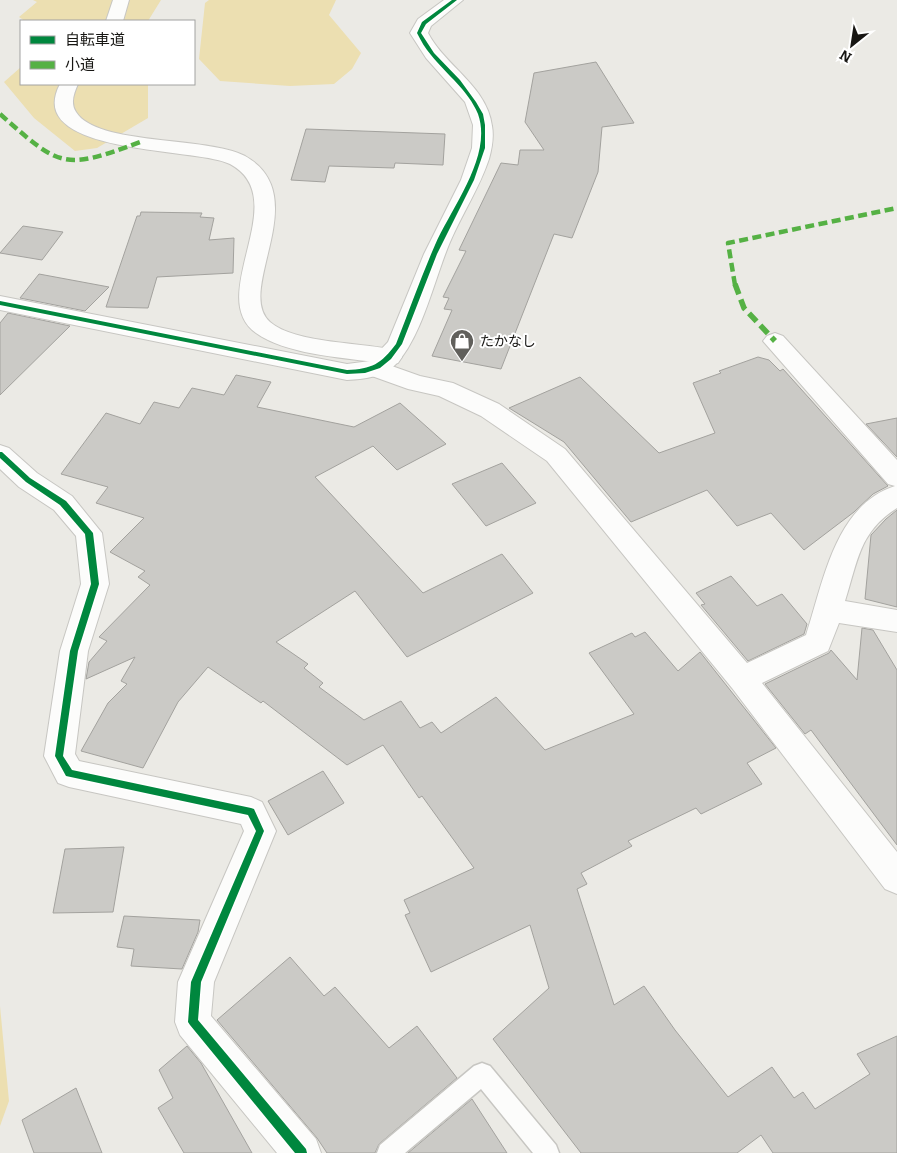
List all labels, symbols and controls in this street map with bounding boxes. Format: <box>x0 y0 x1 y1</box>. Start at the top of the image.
legend <box>20 20 195 85</box>
north arrow <box>827 20 877 70</box>
text: 自転車道 <box>65 31 125 49</box>
text: N <box>837 46 855 66</box>
text: 小道 <box>65 56 95 74</box>
shop icon: たかなし <box>449 328 475 362</box>
place label: たかなし <box>480 333 536 350</box>

